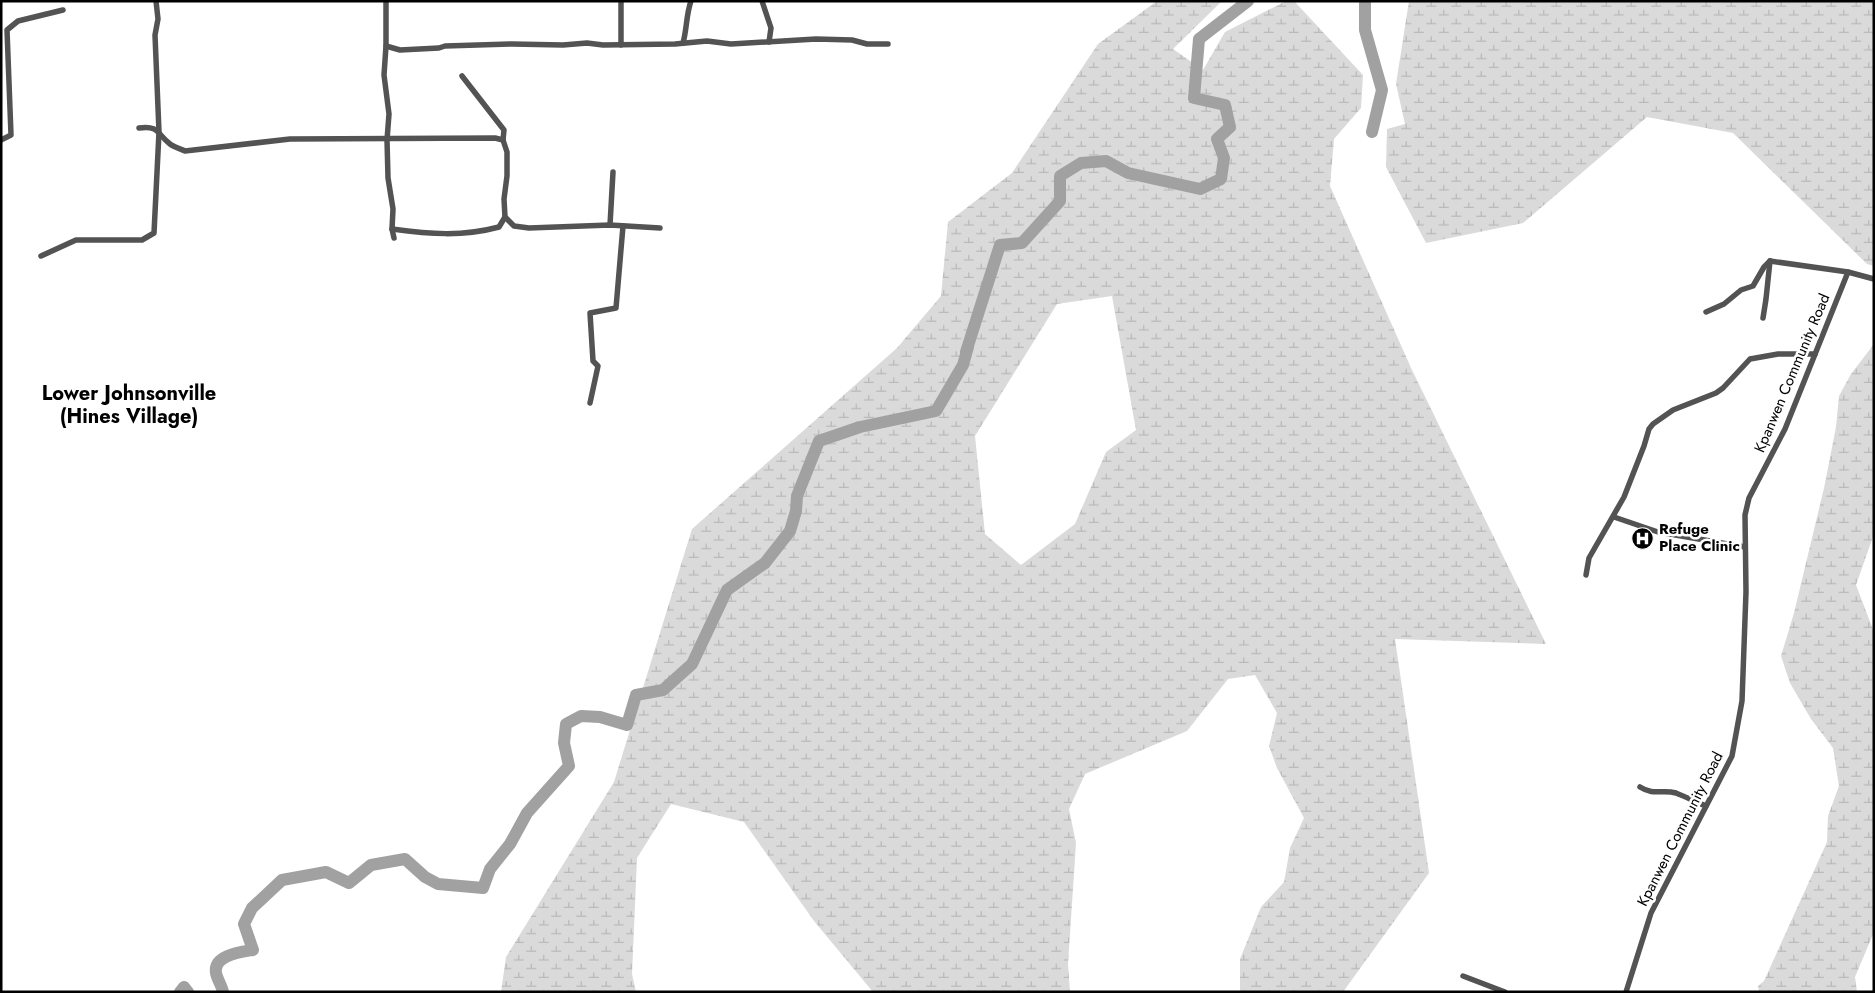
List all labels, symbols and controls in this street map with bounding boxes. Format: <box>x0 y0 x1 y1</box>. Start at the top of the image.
street label: Kpanwen Community Road <box>1749 290 1835 456</box>
district label: Lower Johnsonville (Hines Village) <box>42 379 216 431</box>
place label: Refuge Place Clinic <box>1659 518 1740 557</box>
hospital icon: Refuge Place Clinic <box>1631 526 1655 550</box>
street label: Kpanwen Community Road <box>1631 748 1729 910</box>

